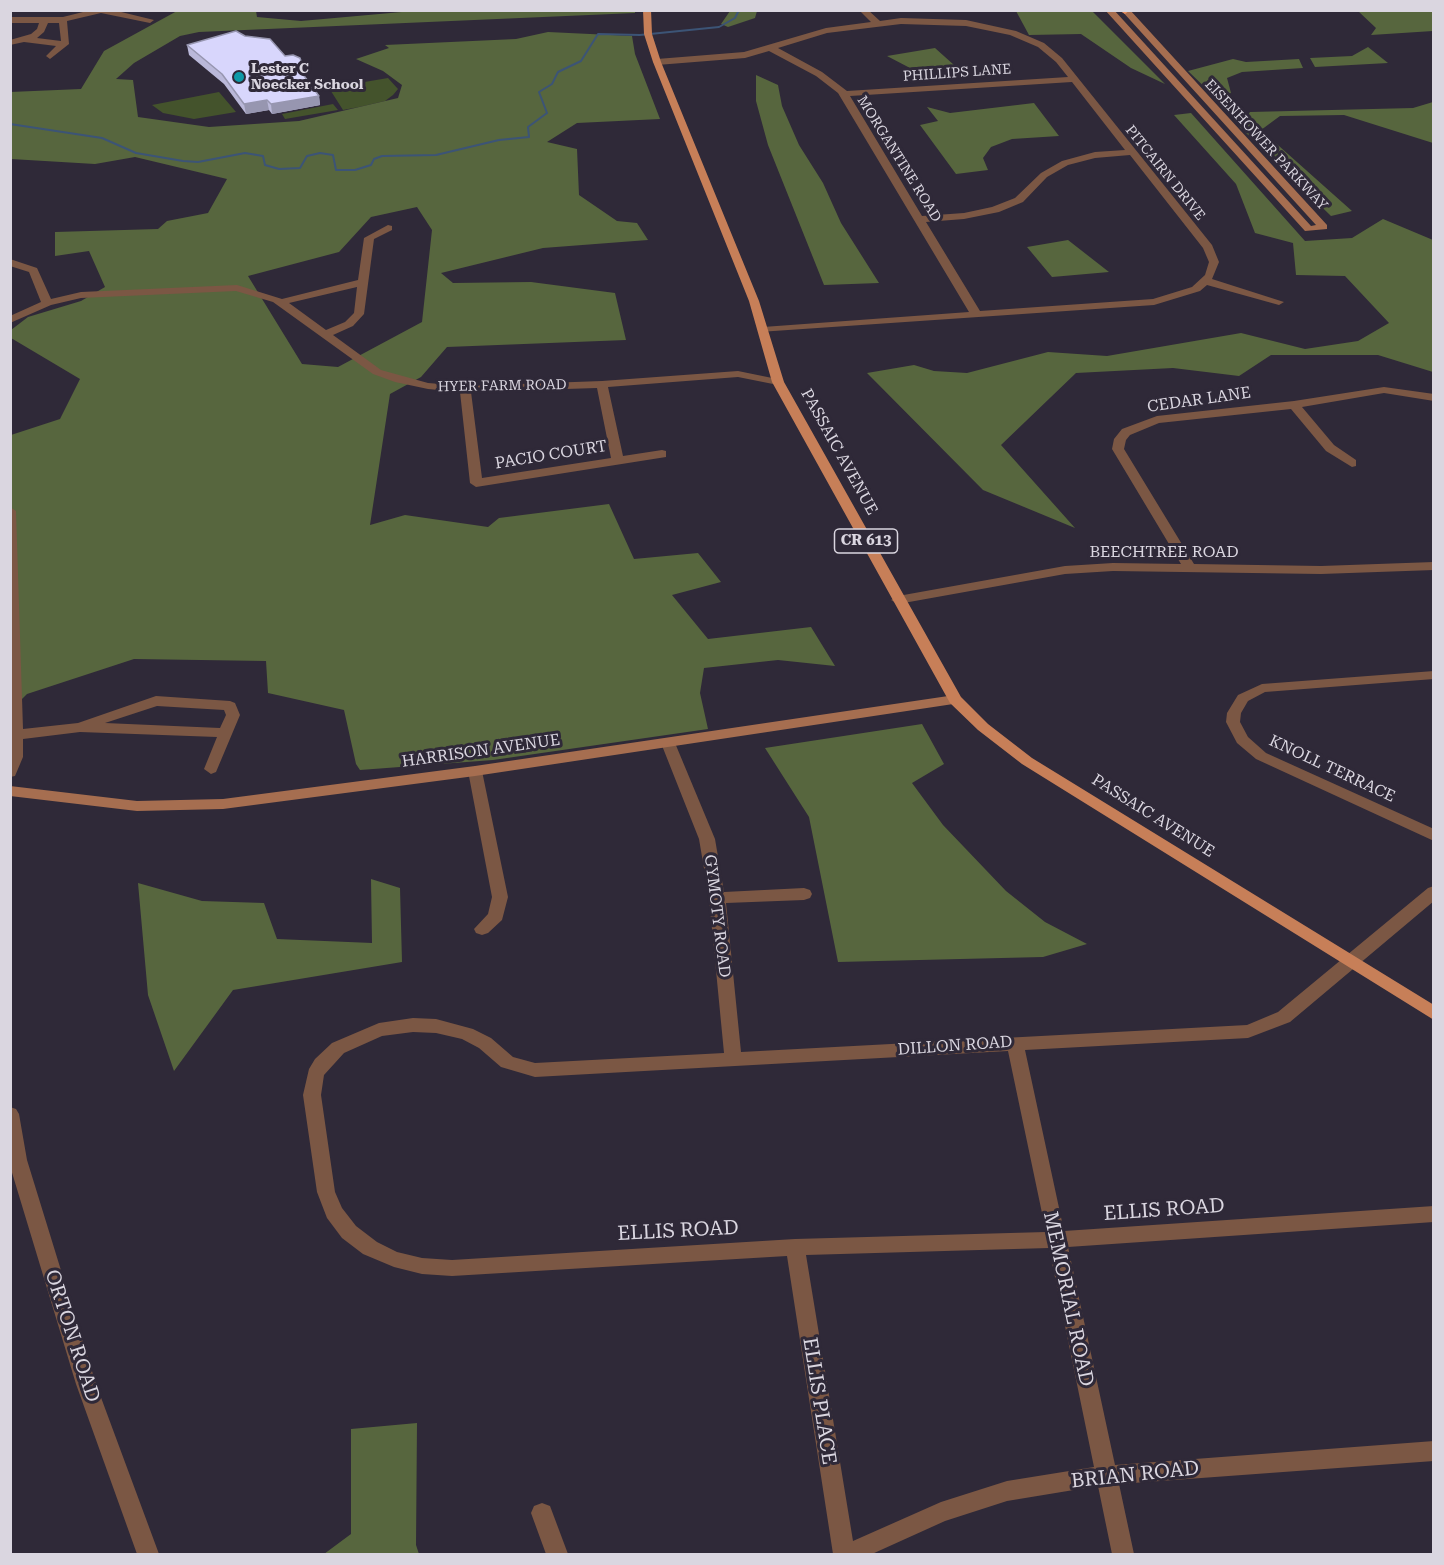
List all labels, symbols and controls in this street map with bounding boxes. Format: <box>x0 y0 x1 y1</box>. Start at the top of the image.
place label: Lester C Noecker School <box>251 61 363 94</box>
street label: PHILLIPS LANE <box>902 61 1012 85</box>
marker: Lester C Noecker School <box>232 70 246 84</box>
street label: EISENHOWER PARKWAY <box>1201 76 1331 214</box>
street label: MORGANTINE ROAD <box>853 93 945 225</box>
street label: PITCAIRN DRIVE <box>1122 122 1208 224</box>
street label: HYER FARM ROAD <box>437 376 567 396</box>
street label: CEDAR LANE <box>1146 383 1252 417</box>
street label: PASSAIC AVENUE <box>796 386 882 518</box>
street label: PACIO COURT <box>494 437 608 473</box>
road number: CR 613 <box>834 529 898 553</box>
street label: BEECHTREE ROAD <box>1089 542 1239 562</box>
street label: HARRISON AVENUE <box>401 730 561 772</box>
street label: KNOLL TERRACE <box>1266 731 1398 807</box>
street label: PASSAIC AVENUE <box>1088 771 1218 861</box>
street label: GYMOTY ROAD <box>700 853 734 979</box>
street label: DILLON ROAD <box>897 1032 1013 1060</box>
street label: ELLIS ROAD <box>1103 1194 1225 1226</box>
street label: MEMORIAL ROAD <box>1038 1209 1098 1389</box>
street label: ELLIS ROAD <box>617 1216 739 1246</box>
street label: ORTON ROAD <box>39 1267 105 1405</box>
street label: ELLIS PLACE <box>797 1336 841 1466</box>
street label: BRIAN ROAD <box>1070 1456 1200 1494</box>

